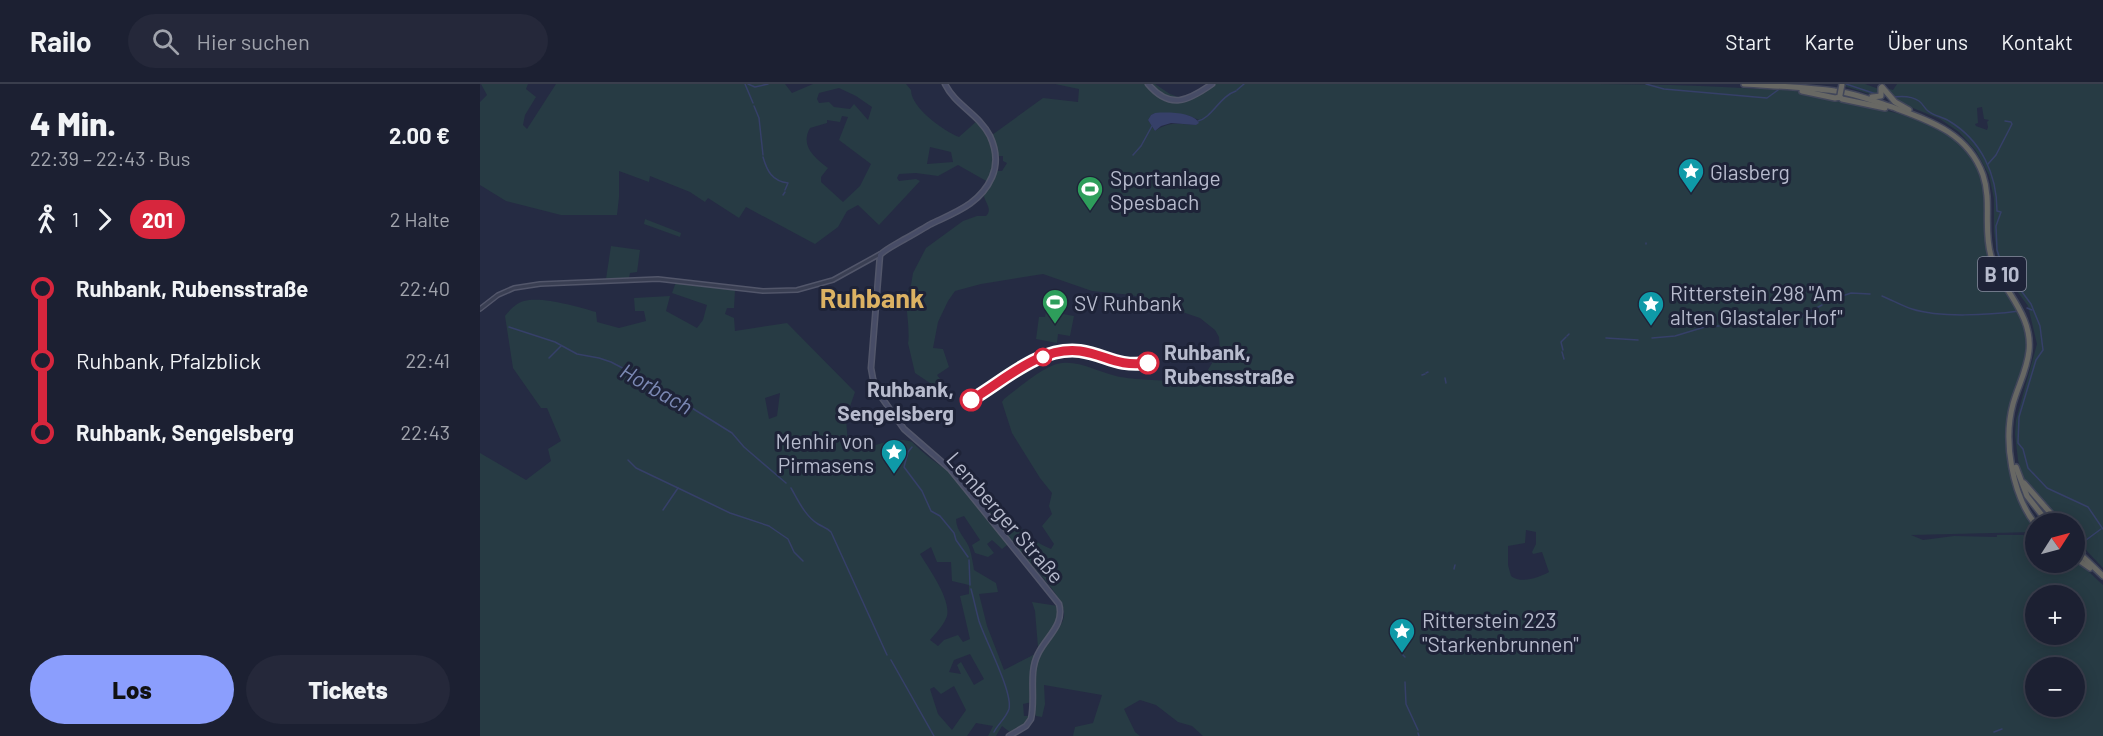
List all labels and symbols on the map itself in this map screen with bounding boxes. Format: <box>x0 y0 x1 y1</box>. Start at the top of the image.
place icon: Glasberg <box>1676 156 1706 194</box>
place label: Glasberg <box>1710 159 1790 184</box>
place label: Sportanlage Spesbach <box>1110 165 1221 214</box>
sports icon: Sportanlage Spesbach <box>1075 174 1105 212</box>
road number: B 10 <box>1978 257 2026 291</box>
place label: Ritterstein 298 "Am alten Glastaler Hof" <box>1670 280 1843 329</box>
district label: Ruhbank <box>820 281 924 313</box>
sports icon: SV Ruhbank <box>1040 287 1070 325</box>
place icon: Ritterstein 298 "Am alten Glastaler Hof" <box>1636 289 1666 327</box>
place label: SV Ruhbank <box>1074 290 1182 315</box>
place label: Ruhbank, Rubensstraße <box>1164 339 1295 388</box>
unlabelled marker <box>1034 348 1052 366</box>
marker: Ruhbank, Rubensstraße <box>1137 352 1159 374</box>
water label: Horbach <box>616 357 698 419</box>
place label: Ruhbank, Sengelsberg <box>837 376 954 425</box>
marker: Ruhbank, Sengelsberg <box>960 389 982 411</box>
place label: Menhir von Pirmasens <box>776 428 874 477</box>
place icon: Menhir von Pirmasens <box>879 437 909 475</box>
street label: Lemberger Straße <box>942 446 1070 588</box>
north arrow <box>2025 513 2085 573</box>
place label: Ritterstein 223 "Starkenbrunnen" <box>1422 607 1579 656</box>
place icon: Ritterstein 223 "Starkenbrunnen" <box>1387 616 1417 654</box>

